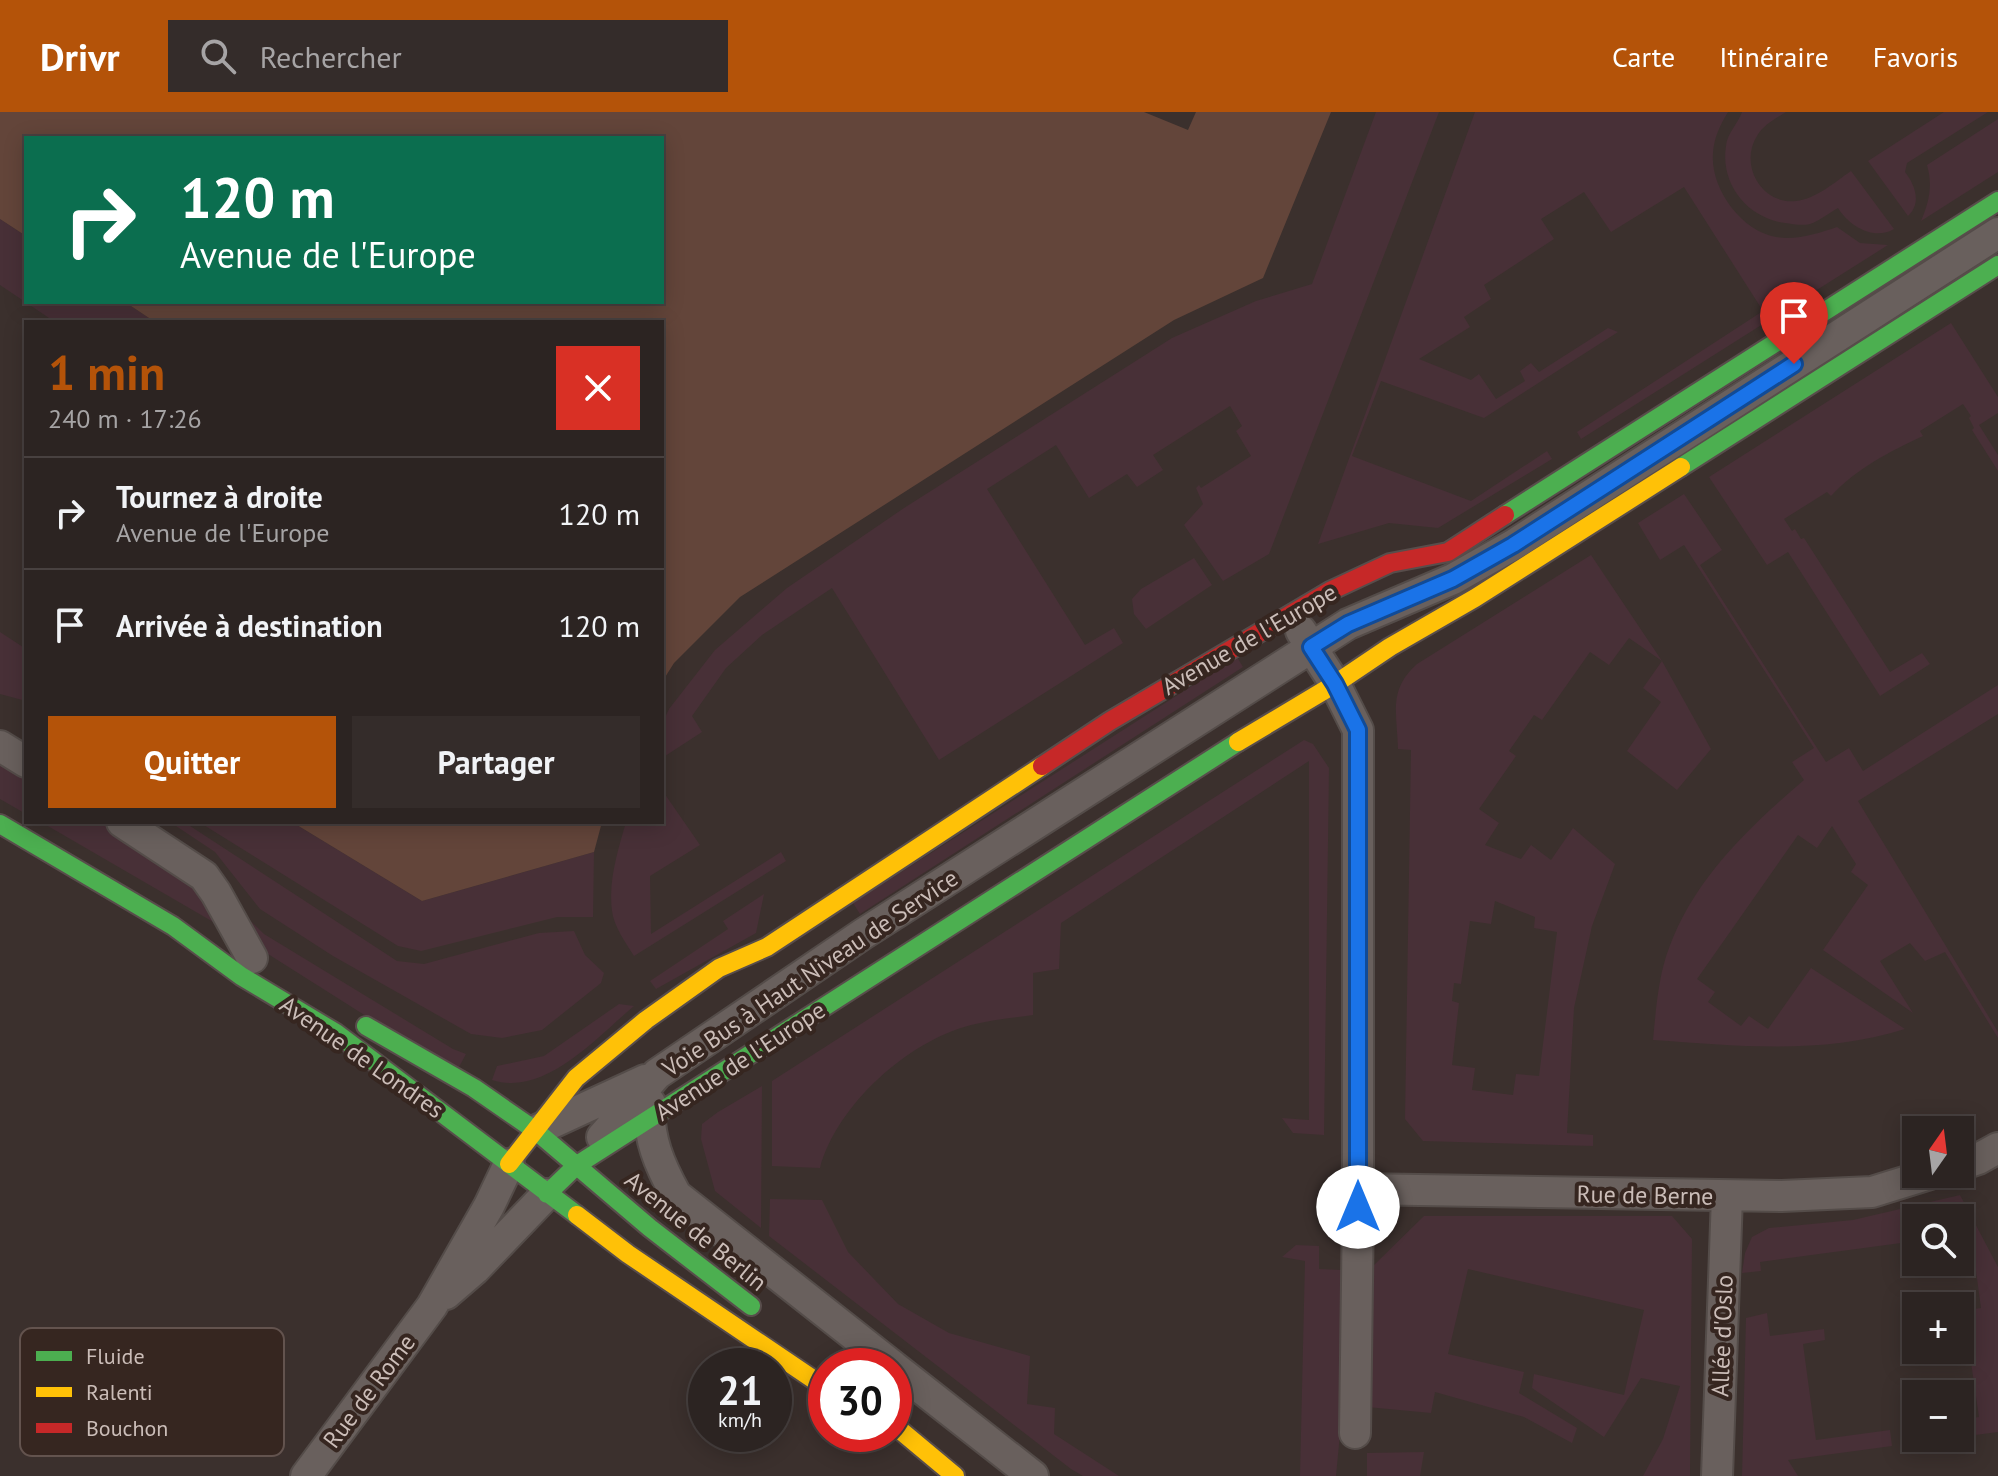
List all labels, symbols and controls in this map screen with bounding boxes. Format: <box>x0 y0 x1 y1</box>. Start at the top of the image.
search box <box>168 20 728 92</box>
text: Drivr <box>40 32 120 81</box>
icon: search <box>196 34 240 78</box>
text: Rechercher <box>260 37 402 76</box>
text: Carte <box>1612 38 1675 75</box>
text: Itinéraire <box>1719 38 1829 75</box>
text: Favoris <box>1873 38 1958 75</box>
text: 120 m <box>180 161 335 233</box>
icon: right <box>48 168 152 272</box>
text: Avenue de l'Europe <box>180 231 476 278</box>
pin <box>1760 282 1828 364</box>
icon: arrive <box>1772 294 1816 338</box>
text: 1 min <box>48 341 165 403</box>
button: close <box>556 346 640 430</box>
text: 240 m · 17:26 <box>48 402 202 435</box>
text: Tournez à droite <box>116 477 323 516</box>
icon: right <box>48 491 92 535</box>
text: 120 m <box>559 494 640 533</box>
text: Avenue de l'Europe <box>116 516 330 549</box>
street label: Avenue de l'Europe <box>1156 576 1342 702</box>
icon: arrive <box>48 603 92 647</box>
text: Arrivée à destination <box>116 606 383 645</box>
text: 120 m <box>559 606 640 645</box>
button: Quitter <box>48 716 336 808</box>
button: Partager <box>352 716 640 808</box>
street label: Voie Bus à Haut Niveau de Service <box>655 862 964 1084</box>
street label: Avenue de Londres <box>274 989 450 1125</box>
street label: Avenue de l'Europe <box>649 994 831 1128</box>
north arrow <box>1902 1116 1974 1188</box>
map controls <box>1902 1116 1974 1452</box>
street label: Avenue de Berlin <box>619 1164 773 1298</box>
position arrow <box>1316 1165 1400 1249</box>
street label: Rue de Berne <box>1576 1178 1714 1212</box>
button: search <box>1902 1204 1974 1276</box>
street label: Allée d'Oslo <box>1704 1274 1740 1398</box>
button: + <box>1902 1292 1974 1364</box>
legend <box>20 1328 284 1456</box>
street label: Rue de Rome <box>316 1328 422 1454</box>
text: Fluide <box>86 1342 145 1370</box>
speed limit sign: 30 <box>808 1348 912 1452</box>
text: 21 <box>717 1364 763 1416</box>
text: Ralenti <box>86 1378 153 1406</box>
button: − <box>1902 1380 1974 1452</box>
text: km/h <box>718 1407 762 1433</box>
text: Bouchon <box>86 1414 168 1442</box>

